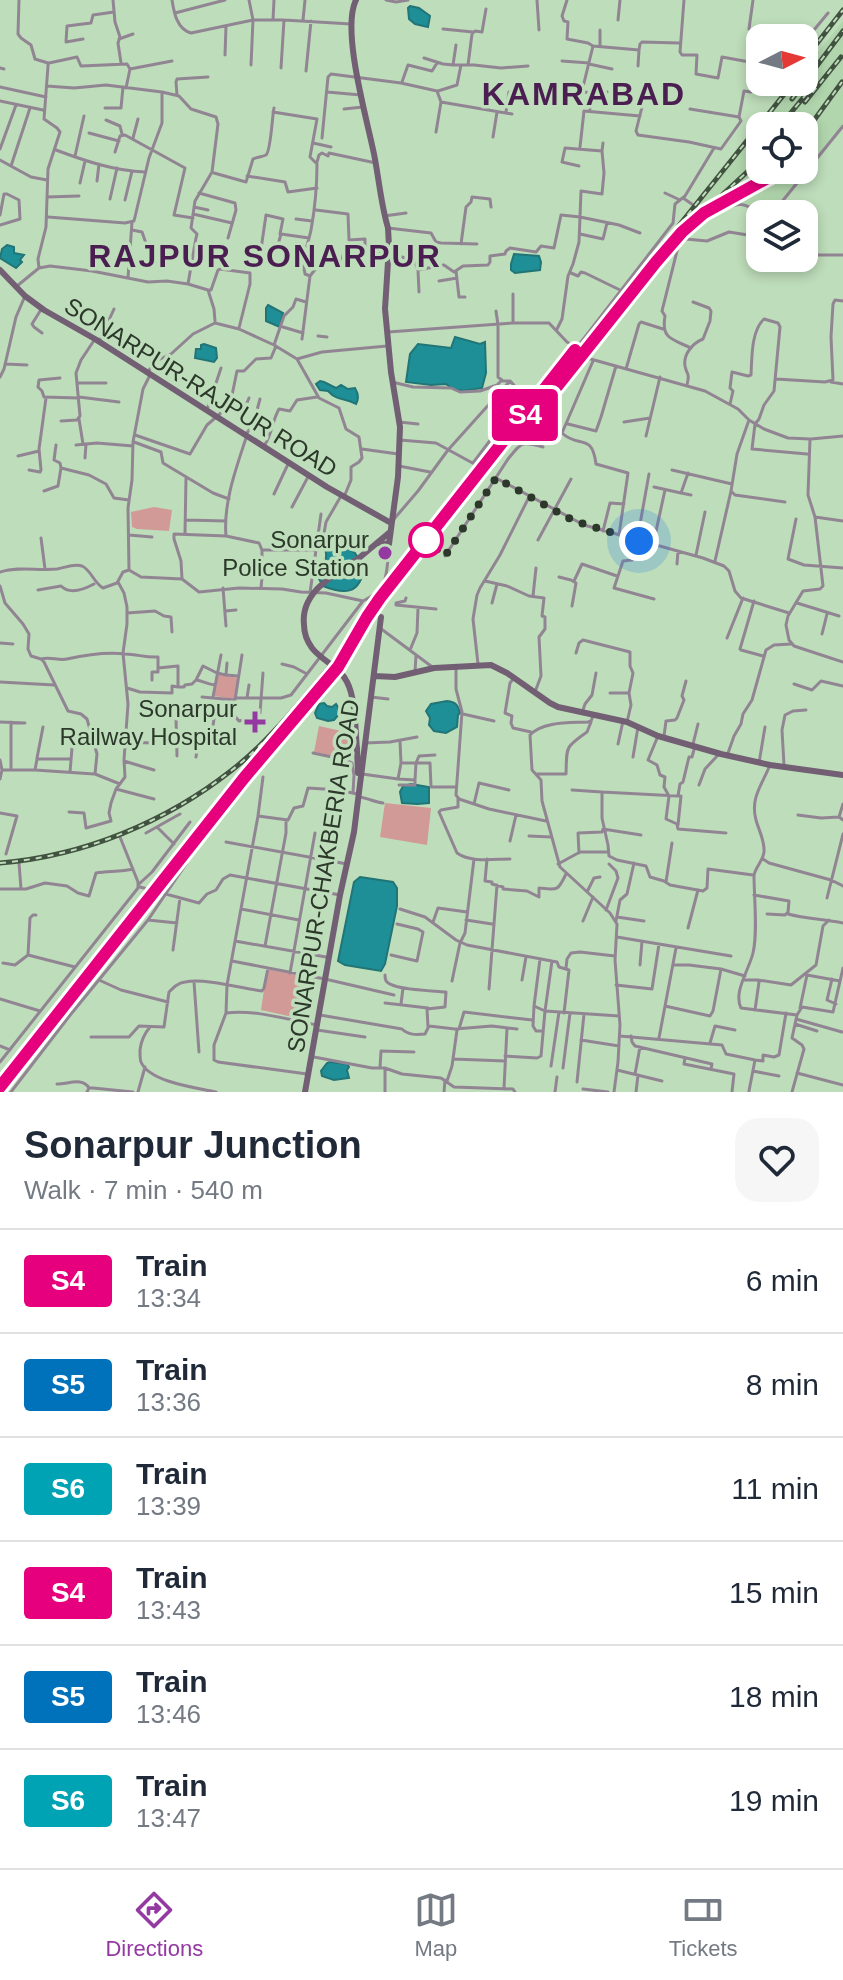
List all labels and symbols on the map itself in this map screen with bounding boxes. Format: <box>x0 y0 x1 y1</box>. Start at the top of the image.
north arrow <box>746 24 818 96</box>
district label: KAMRABAD <box>482 76 686 112</box>
district label: RAJPUR SONARPUR <box>88 238 442 274</box>
street label: SONARPUR-RAJPUR ROAD <box>60 292 342 482</box>
line badge: S4 <box>489 389 561 441</box>
your location <box>619 521 659 561</box>
unlabelled marker <box>409 523 443 557</box>
place label: Sonarpur Police Station <box>222 526 369 581</box>
marker: Sonarpur Police Station <box>376 544 394 562</box>
place label: Sonarpur Railway Hospital <box>60 695 237 750</box>
street label: SONARPUR-CHAKBERIA ROAD <box>282 697 364 1055</box>
marker: Sonarpur Railway Hospital <box>244 711 266 733</box>

